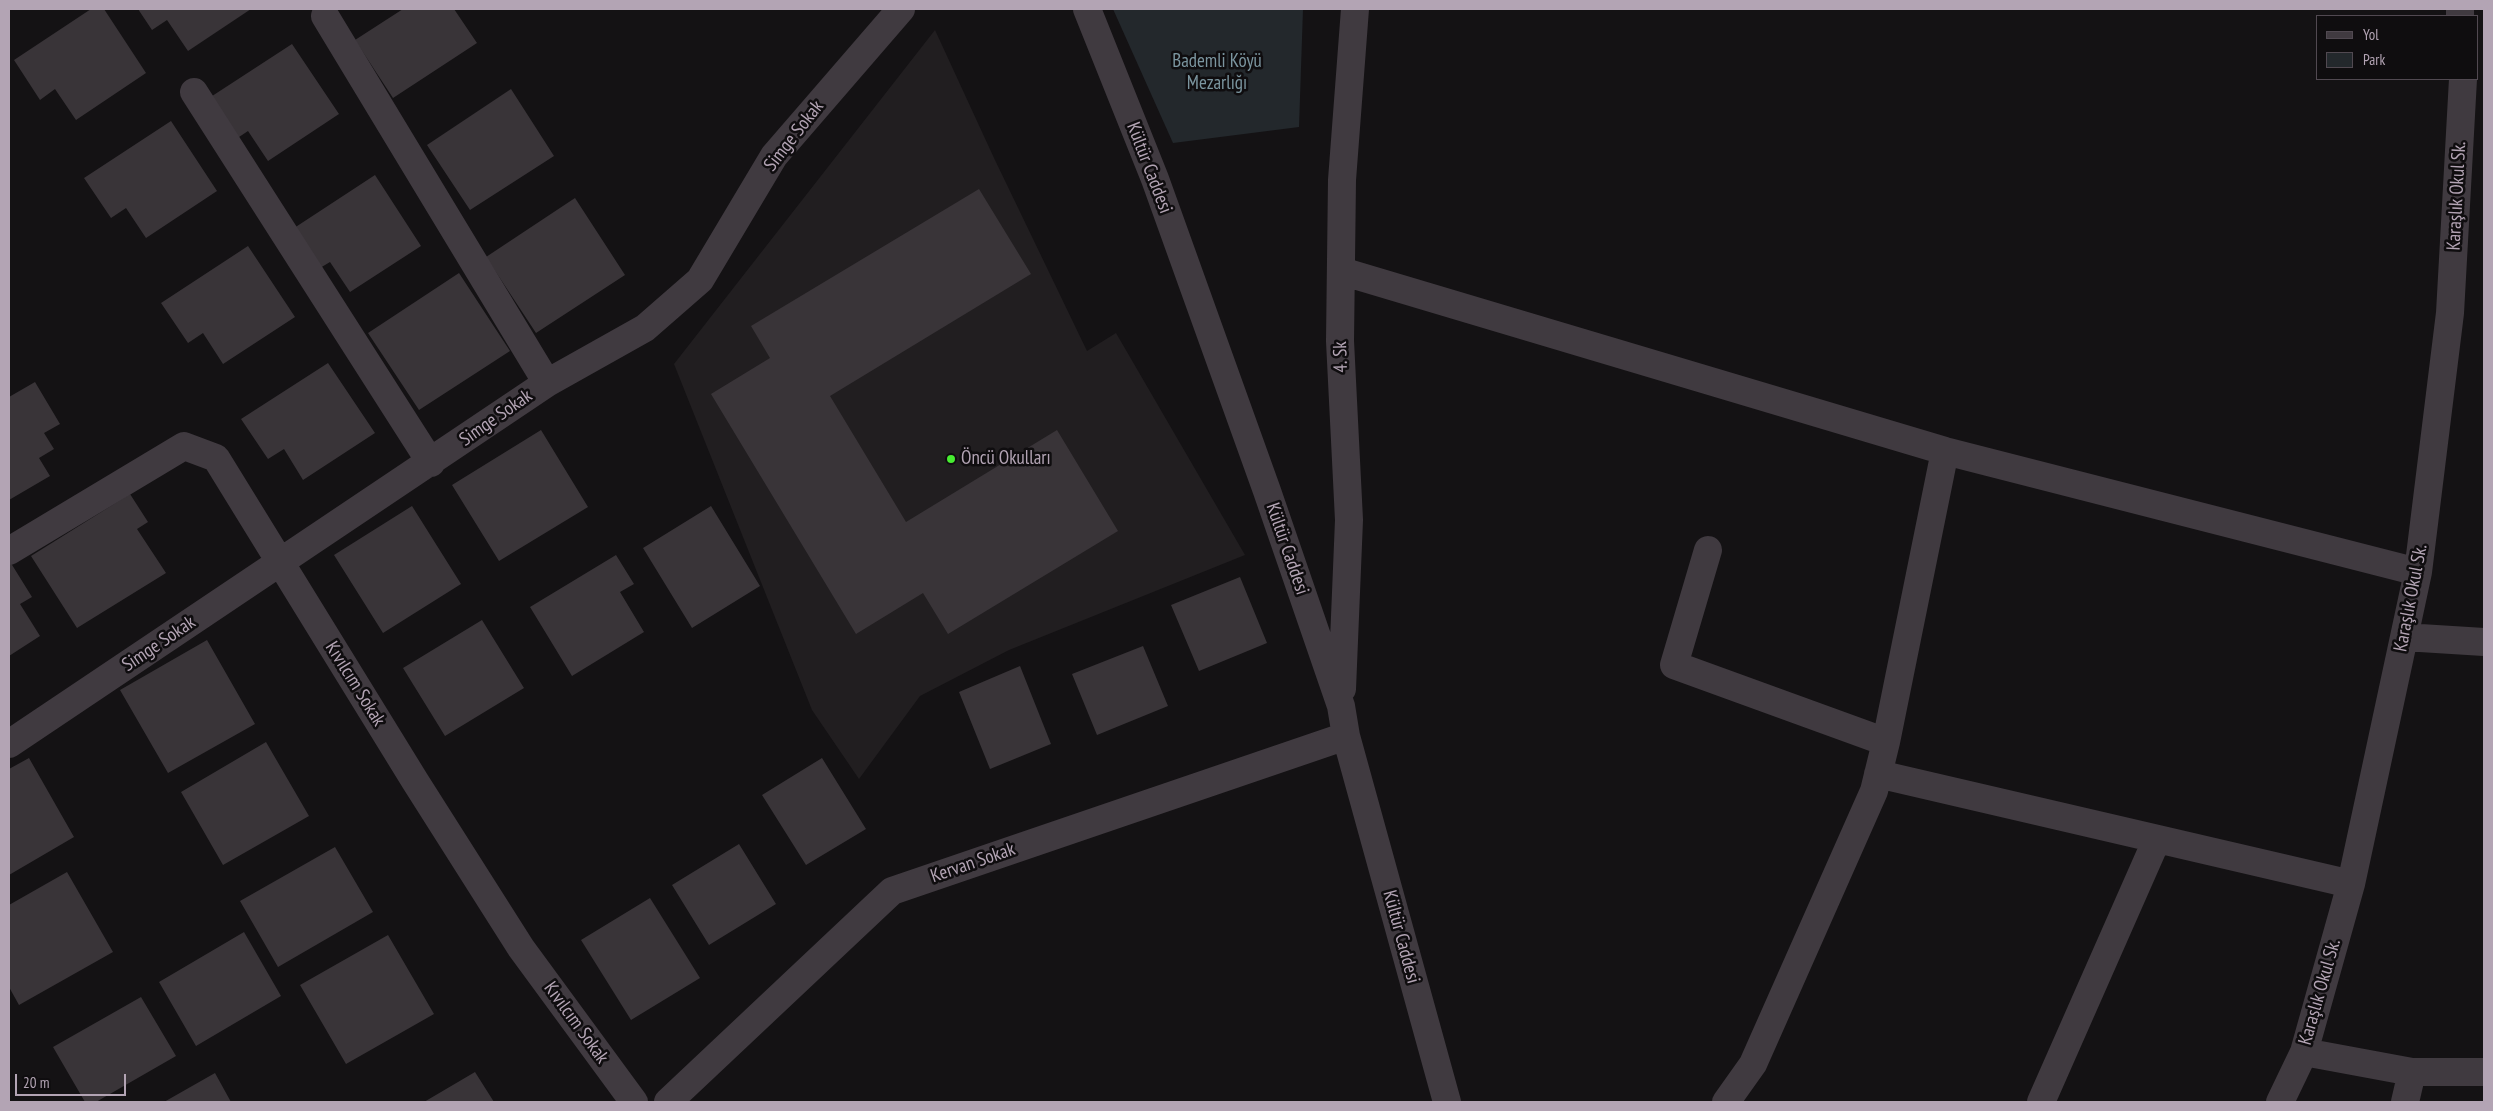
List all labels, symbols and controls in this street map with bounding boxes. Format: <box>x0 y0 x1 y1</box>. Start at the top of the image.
legend <box>2316 15 2478 80</box>
text: Yol <box>2363 25 2379 44</box>
text: Park <box>2363 50 2385 69</box>
park label: Bademli Köyü Mezarlığı <box>1172 51 1262 95</box>
street label: Simge Sokak <box>759 96 829 176</box>
street label: Kültür Caddesi <box>1121 119 1177 217</box>
street label: Karaşlık Okul Sk. <box>2443 141 2471 251</box>
street label: 4. Sk <box>1329 341 1353 373</box>
street label: Simge Sokak <box>455 385 537 451</box>
place label: Öncü Okulları <box>961 448 1051 470</box>
marker: Öncü Okulları <box>945 453 957 465</box>
street label: Kültür Caddesi <box>1261 500 1313 598</box>
street label: Karaşlık Okul Sk. <box>2389 542 2433 654</box>
street label: Simge Sokak <box>118 611 200 677</box>
street label: Kıvılcım Sokak <box>320 638 390 730</box>
street label: Kervan Sokak <box>928 838 1018 888</box>
street label: Kültür Caddesi <box>1378 888 1424 986</box>
street label: Karaşlık Okul Sk. <box>2294 936 2346 1048</box>
street label: Kıvılcım Sokak <box>539 978 613 1068</box>
scale bar <box>18 1064 129 1096</box>
text: 20 m <box>23 1073 49 1092</box>

